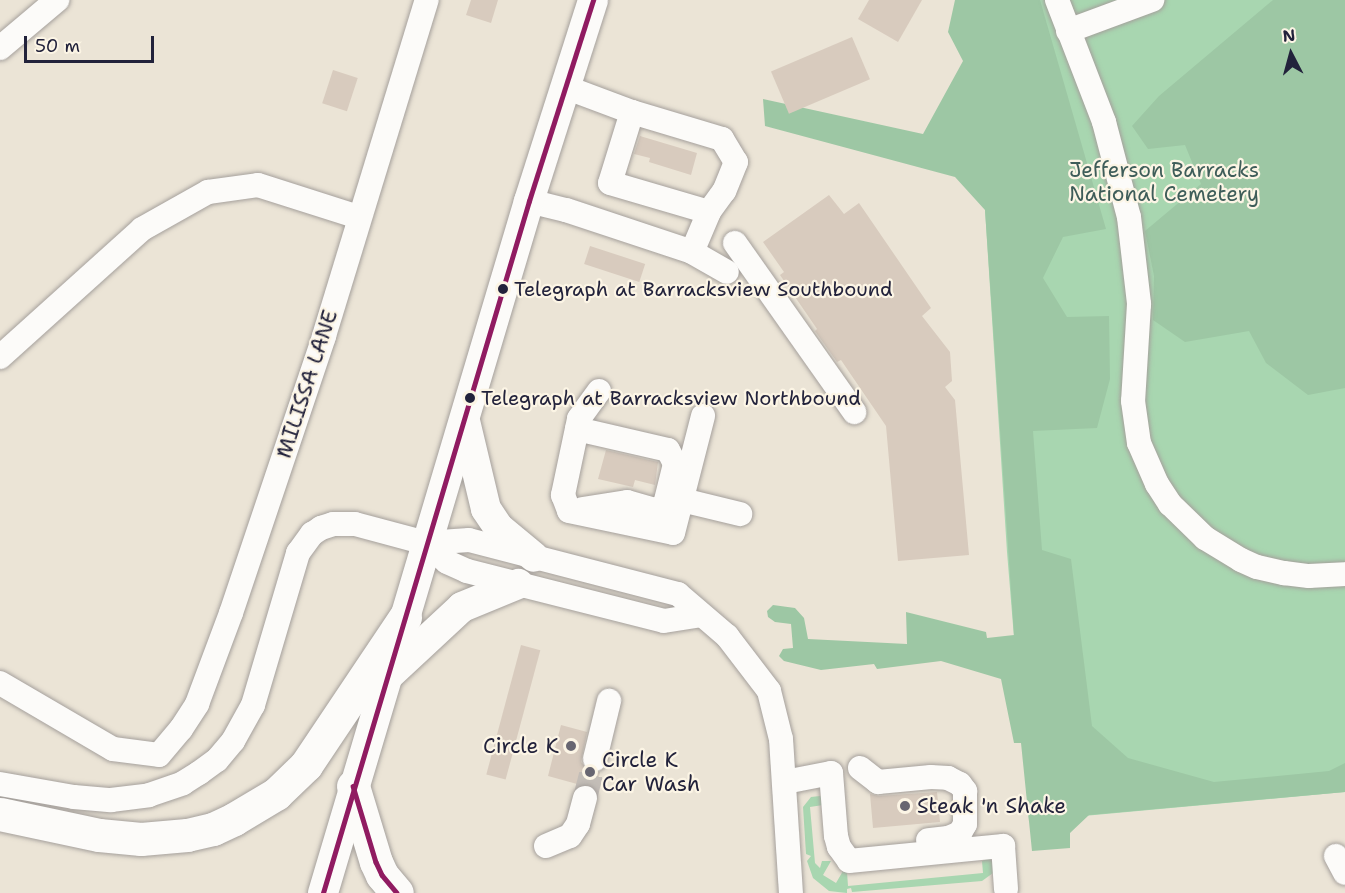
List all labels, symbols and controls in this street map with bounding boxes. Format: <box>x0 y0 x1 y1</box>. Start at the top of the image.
scale bar <box>27 24 158 62</box>
north arrow <box>1261 24 1321 84</box>
text: N <box>1282 24 1296 47</box>
text: 50 m <box>35 34 80 58</box>
park label: Jefferson Barracks National Cemetery <box>1069 157 1259 207</box>
place label: Telegraph at Barracksview Southbound <box>514 277 893 301</box>
marker: Telegraph at Barracksview Southbound <box>497 283 509 295</box>
street label: MILISSA LANE <box>271 307 343 461</box>
place label: Telegraph at Barracksview Northbound <box>481 386 861 410</box>
marker: Telegraph at Barracksview Northbound <box>464 392 476 404</box>
place label: Circle K <box>483 733 559 759</box>
marker: Circle K <box>564 739 578 753</box>
place label: Circle K Car Wash <box>602 747 700 797</box>
marker: Circle K Car Wash <box>583 765 597 779</box>
place label: Steak 'n Shake <box>917 793 1066 819</box>
marker: Steak 'n Shake <box>898 799 912 813</box>

